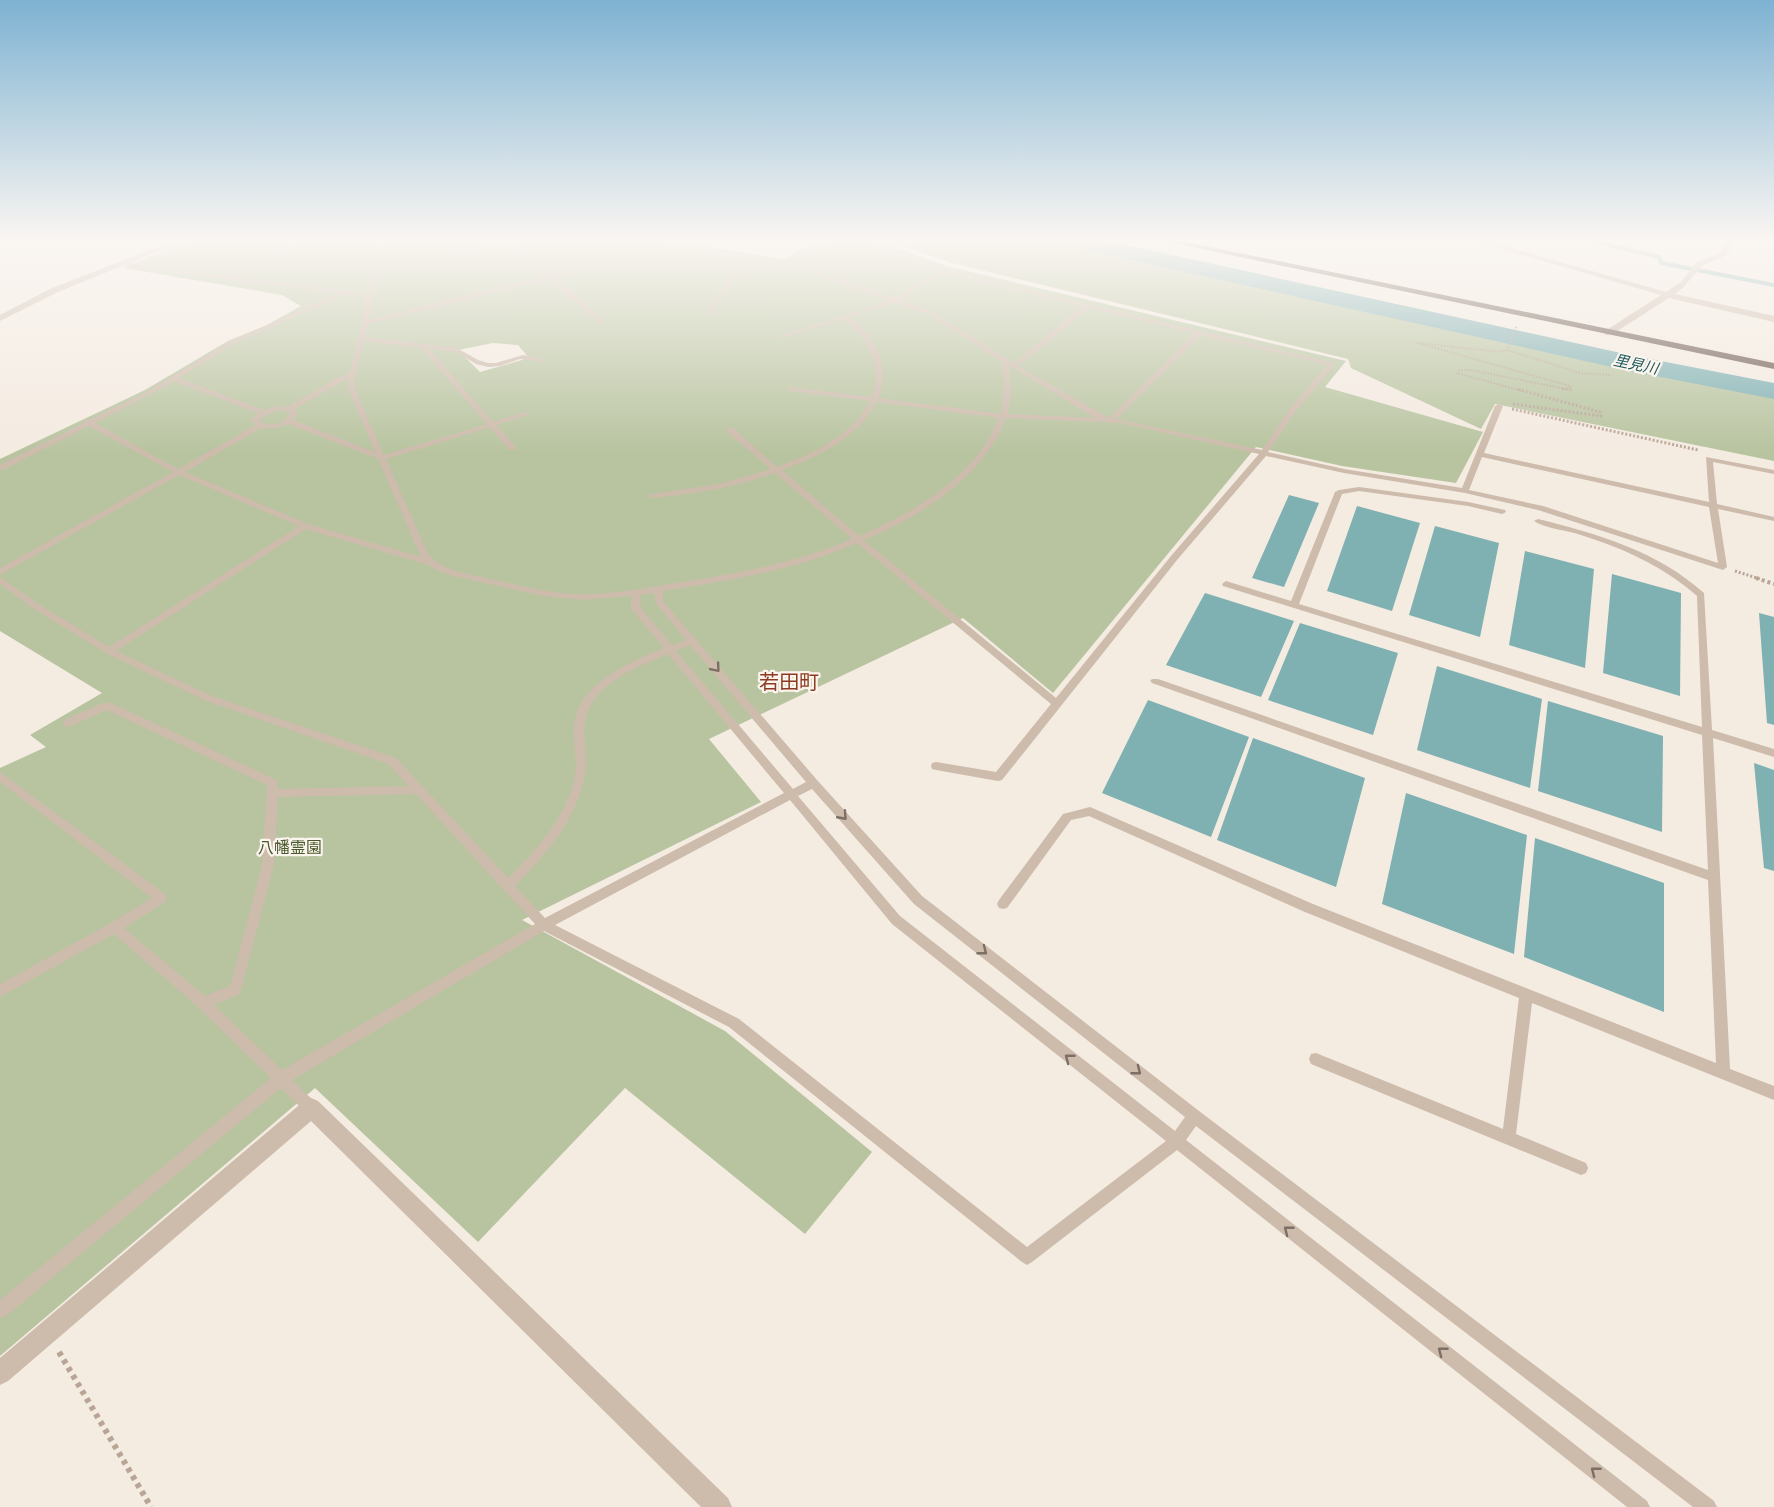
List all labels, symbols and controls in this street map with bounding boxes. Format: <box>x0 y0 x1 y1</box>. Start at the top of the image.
water label: 里見川 <box>1612 350 1662 378</box>
one-way arrow <box>709 661 720 672</box>
district label: 若田町 <box>759 669 819 694</box>
one-way arrow <box>836 809 847 820</box>
park label: 八幡霊園 <box>258 837 322 857</box>
one-way arrow <box>977 943 988 954</box>
one-way arrow <box>1065 1054 1076 1065</box>
one-way arrow <box>1130 1063 1141 1074</box>
one-way arrow <box>1284 1227 1295 1238</box>
one-way arrow <box>1438 1347 1449 1358</box>
one-way arrow <box>1591 1467 1602 1478</box>

